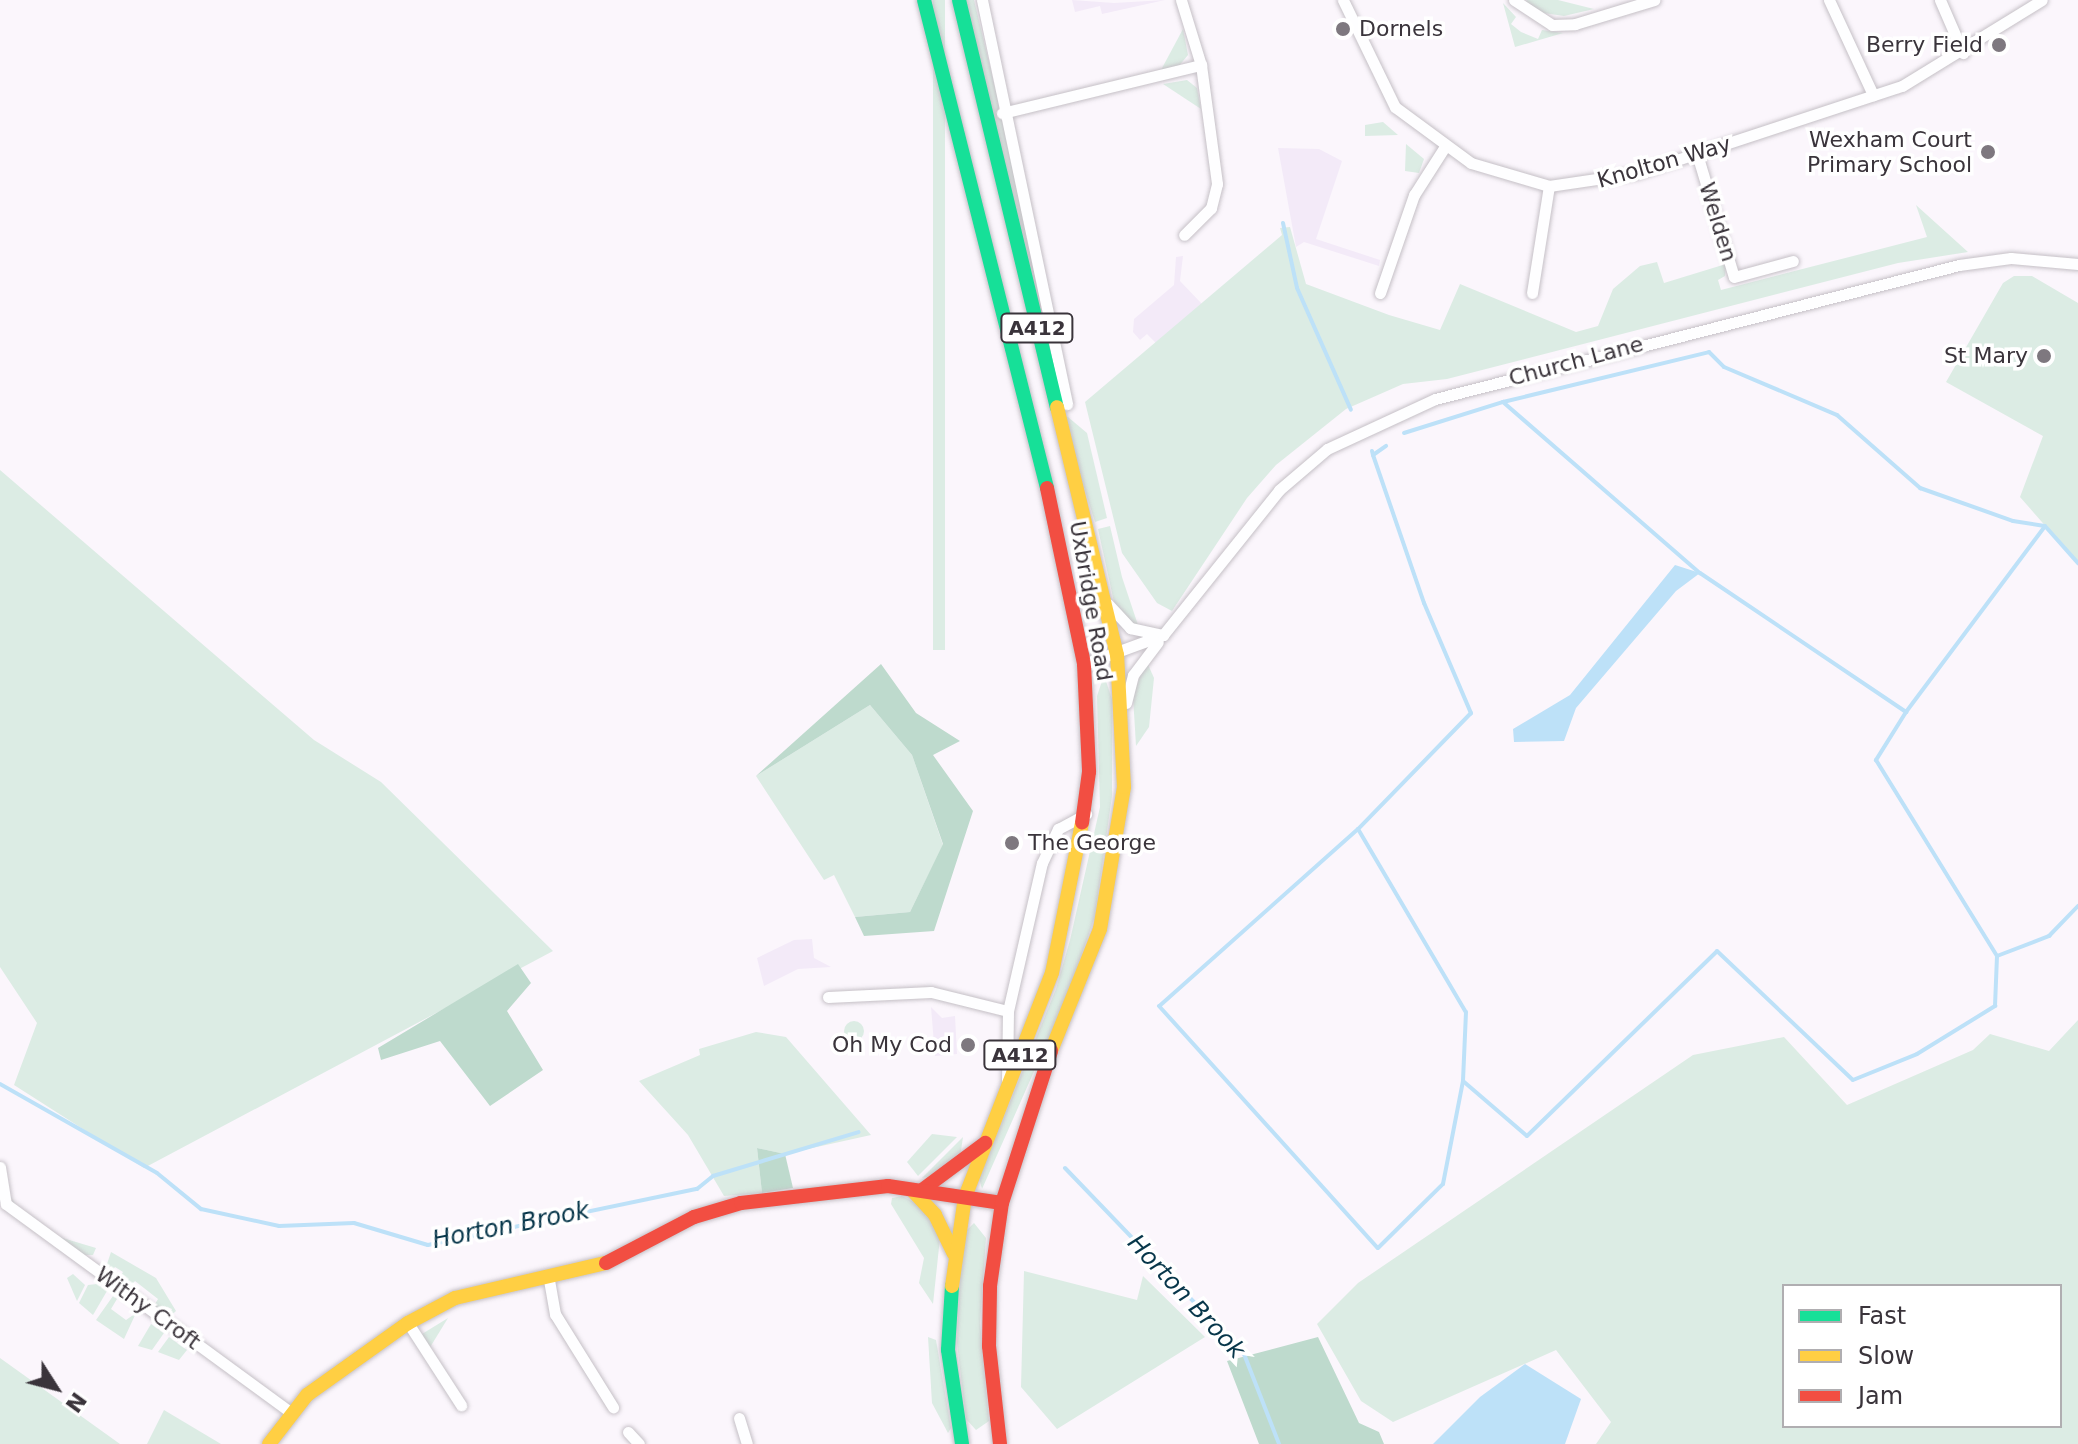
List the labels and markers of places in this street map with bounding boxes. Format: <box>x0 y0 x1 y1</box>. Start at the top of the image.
place label: Dornels <box>1359 16 1443 42</box>
marker: Dornels <box>1334 20 1352 38</box>
place label: Berry Field <box>1866 32 1983 58</box>
marker: Berry Field <box>1990 36 2008 54</box>
place label: Wexham Court Primary School <box>1807 126 1972 178</box>
marker: Wexham Court Primary School <box>1979 143 1997 161</box>
place label: St Mary <box>1944 343 2028 369</box>
marker: St Mary <box>2035 347 2053 365</box>
place label: The George <box>1028 830 1156 856</box>
marker: The George <box>1003 834 1021 852</box>
place label: Oh My Cod <box>832 1032 952 1058</box>
marker: Oh My Cod <box>959 1036 977 1054</box>

